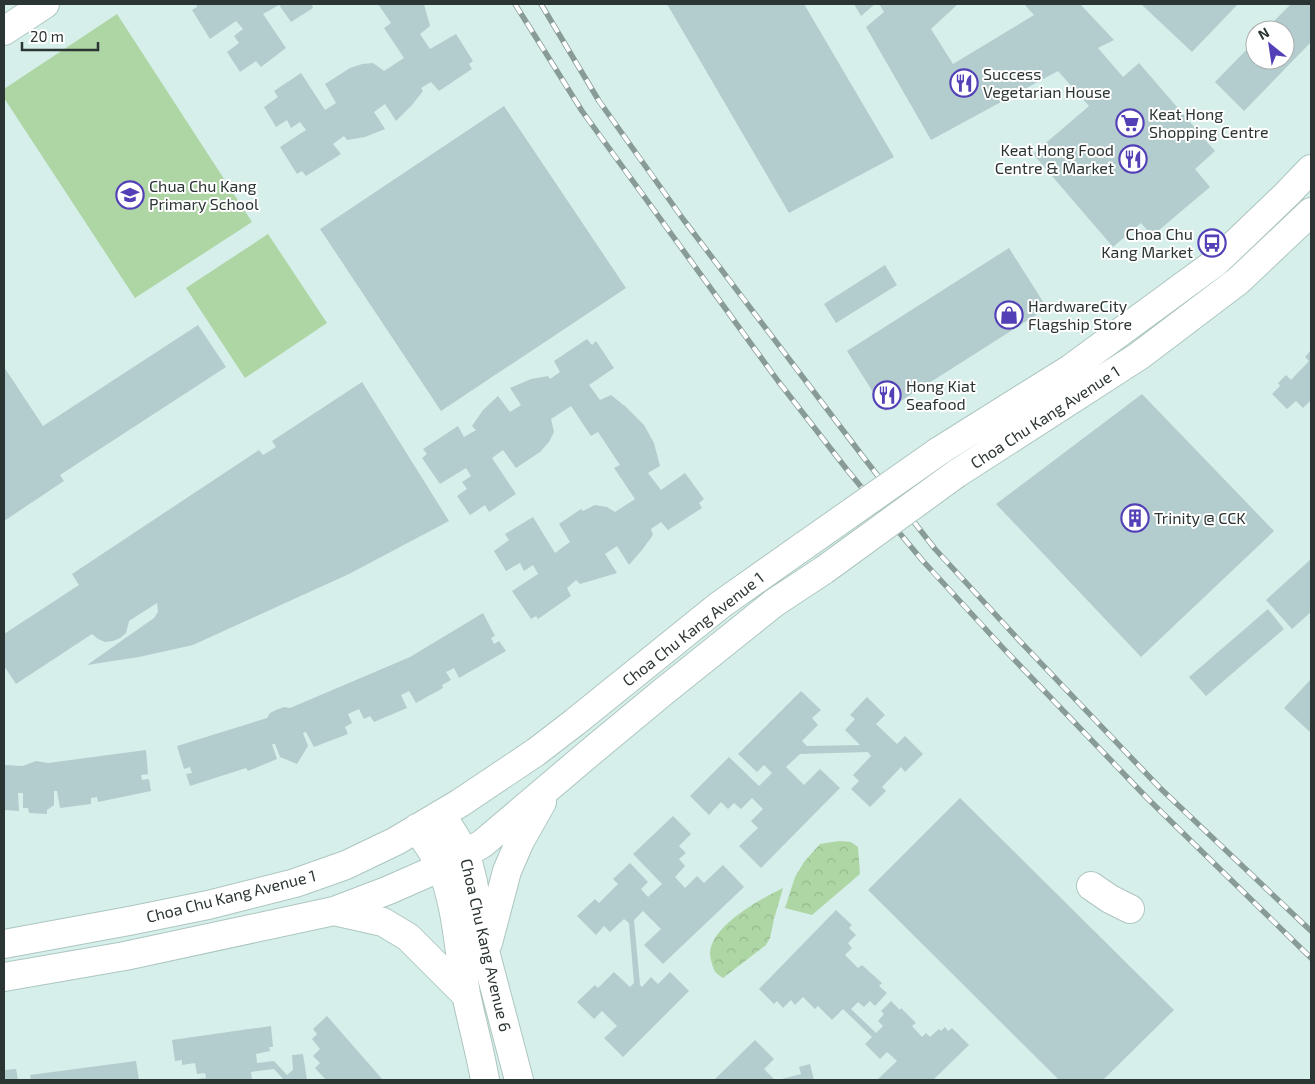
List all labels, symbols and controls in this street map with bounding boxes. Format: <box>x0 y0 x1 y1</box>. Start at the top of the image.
scale bar <box>22 20 99 52</box>
north arrow <box>1245 20 1295 70</box>
text: N <box>1255 23 1272 43</box>
text: 20 m <box>30 27 64 45</box>
place label: Success Vegetarian House <box>983 64 1111 101</box>
restaurant icon: Success Vegetarian House <box>949 68 979 98</box>
place label: Keat Hong Shopping Centre <box>1149 104 1269 141</box>
supermarket icon: Keat Hong Shopping Centre <box>1115 108 1145 138</box>
place label: Keat Hong Food Centre & Market <box>995 140 1114 177</box>
restaurant icon: Keat Hong Food Centre & Market <box>1118 144 1148 174</box>
place label: Chua Chu Kang Primary School <box>149 176 259 213</box>
school or university icon: Chua Chu Kang Primary School <box>115 180 145 210</box>
place label: Choa Chu Kang Market <box>1101 224 1193 261</box>
bus stop icon: Choa Chu Kang Market <box>1197 228 1227 258</box>
place label: HardwareCity Flagship Store <box>1028 296 1132 333</box>
shop icon: HardwareCity Flagship Store <box>994 300 1024 330</box>
street label: Choa Chu Kang Avenue 1 <box>967 361 1123 472</box>
place label: Hong Kiat Seafood <box>906 376 976 413</box>
restaurant icon: Hong Kiat Seafood <box>872 380 902 410</box>
building icon: Trinity @ CCK <box>1120 503 1150 533</box>
place label: Trinity @ CCK <box>1154 508 1246 527</box>
street label: Choa Chu Kang Avenue 1 <box>618 568 767 690</box>
street label: Choa Chu Kang Avenue 6 <box>457 857 516 1033</box>
street label: Choa Chu Kang Avenue 1 <box>144 865 318 926</box>

